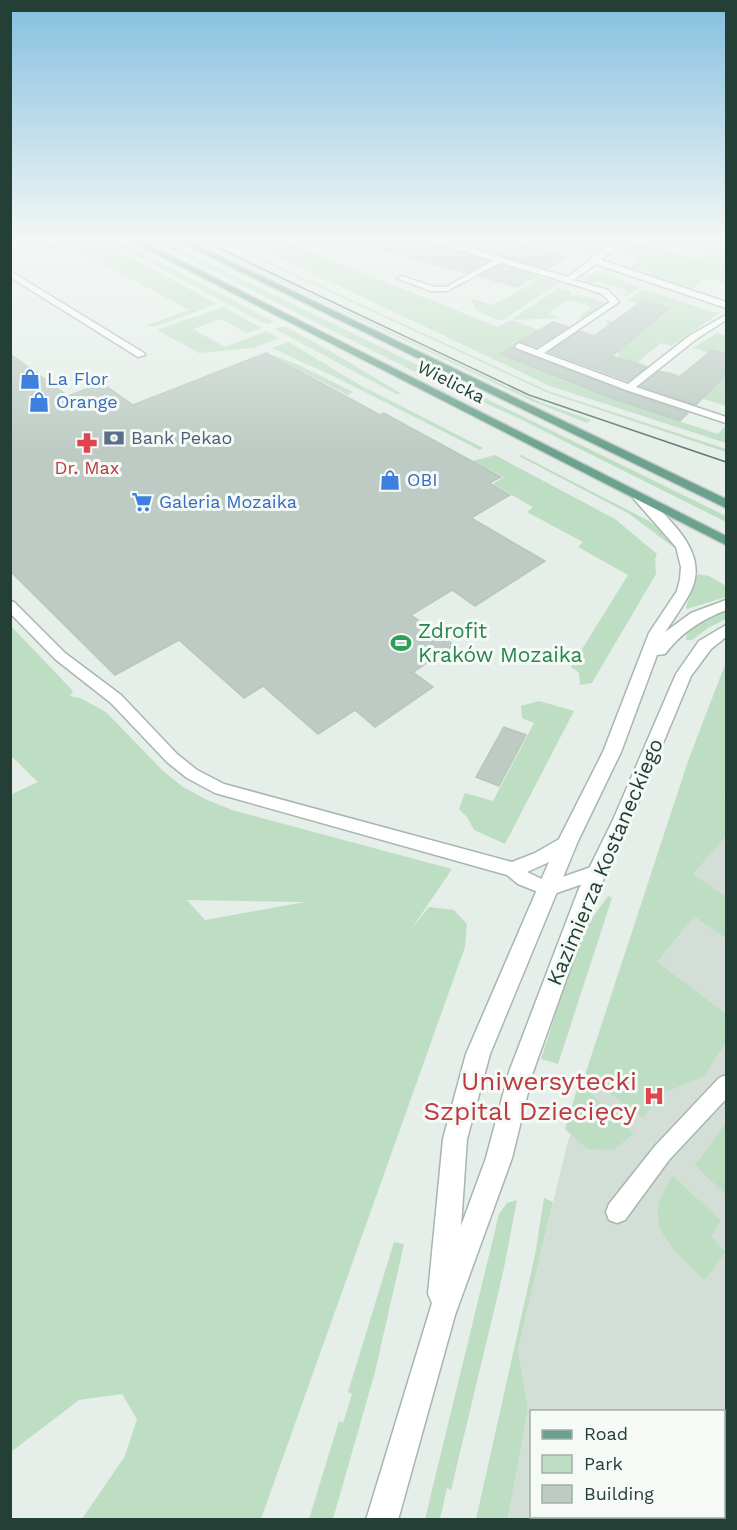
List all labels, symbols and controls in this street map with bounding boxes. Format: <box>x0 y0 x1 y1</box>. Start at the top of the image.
street label: Wielicka <box>414 356 489 407</box>
shop icon: La Flor <box>18 367 42 391</box>
place label: La Flor <box>47 368 108 389</box>
shop icon: Orange <box>27 390 51 414</box>
place label: Orange <box>56 391 118 412</box>
bank icon: Bank Pekao <box>102 426 126 450</box>
place label: Bank Pekao <box>131 427 232 448</box>
pharmacy icon: Dr. Max <box>75 431 99 455</box>
place label: Dr. Max <box>55 457 119 478</box>
shop icon: OBI <box>378 468 402 492</box>
place label: OBI <box>407 469 438 490</box>
supermarket icon: Galeria Mozaika <box>130 490 154 514</box>
place label: Galeria Mozaika <box>159 491 297 512</box>
place label: Zdrofit Kraków Mozaika <box>418 618 583 667</box>
sports icon: Zdrofit Kraków Mozaika <box>389 631 413 655</box>
street label: Kazimierza Kostaneckiego <box>541 735 668 989</box>
place label: Uniwersytecki Szpital Dziecięcy <box>423 1066 638 1126</box>
hospital icon: Uniwersytecki Szpital Dziecięcy <box>642 1084 666 1108</box>
legend <box>530 1410 725 1518</box>
text: Road <box>584 1423 628 1444</box>
text: Park <box>584 1453 623 1474</box>
text: Building <box>584 1483 654 1504</box>

